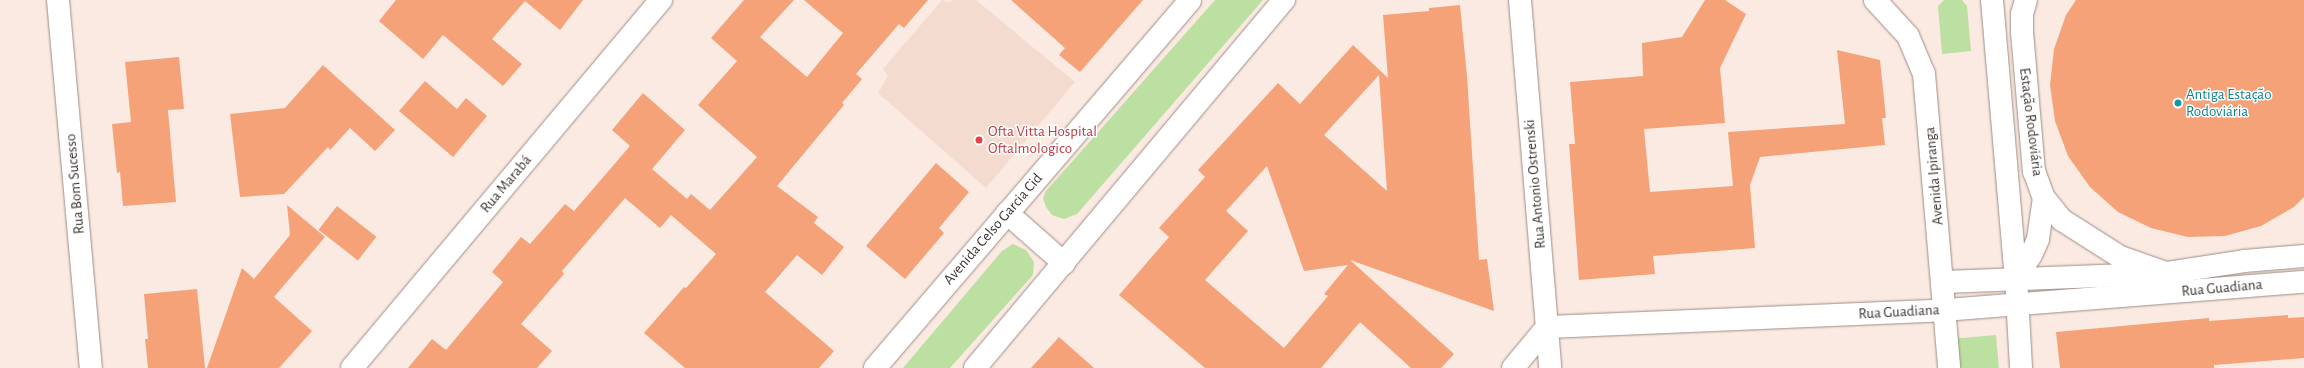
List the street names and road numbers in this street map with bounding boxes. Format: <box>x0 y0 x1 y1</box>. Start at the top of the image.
street label: Estação Rodoviária <box>2015 67 2047 177</box>
street label: Rua Antonio Ostrenski <box>1520 119 1550 249</box>
street label: Avenida Ipiranga <box>1921 126 1947 226</box>
street label: Rua Bom Sucesso <box>62 133 88 235</box>
street label: Rua Marabá <box>477 151 535 217</box>
street label: Avenida Celso Garcia Cid <box>940 170 1046 288</box>
street label: Rua Guadiana <box>2181 275 2263 301</box>
street label: Rua Guadiana <box>1858 301 1940 323</box>

